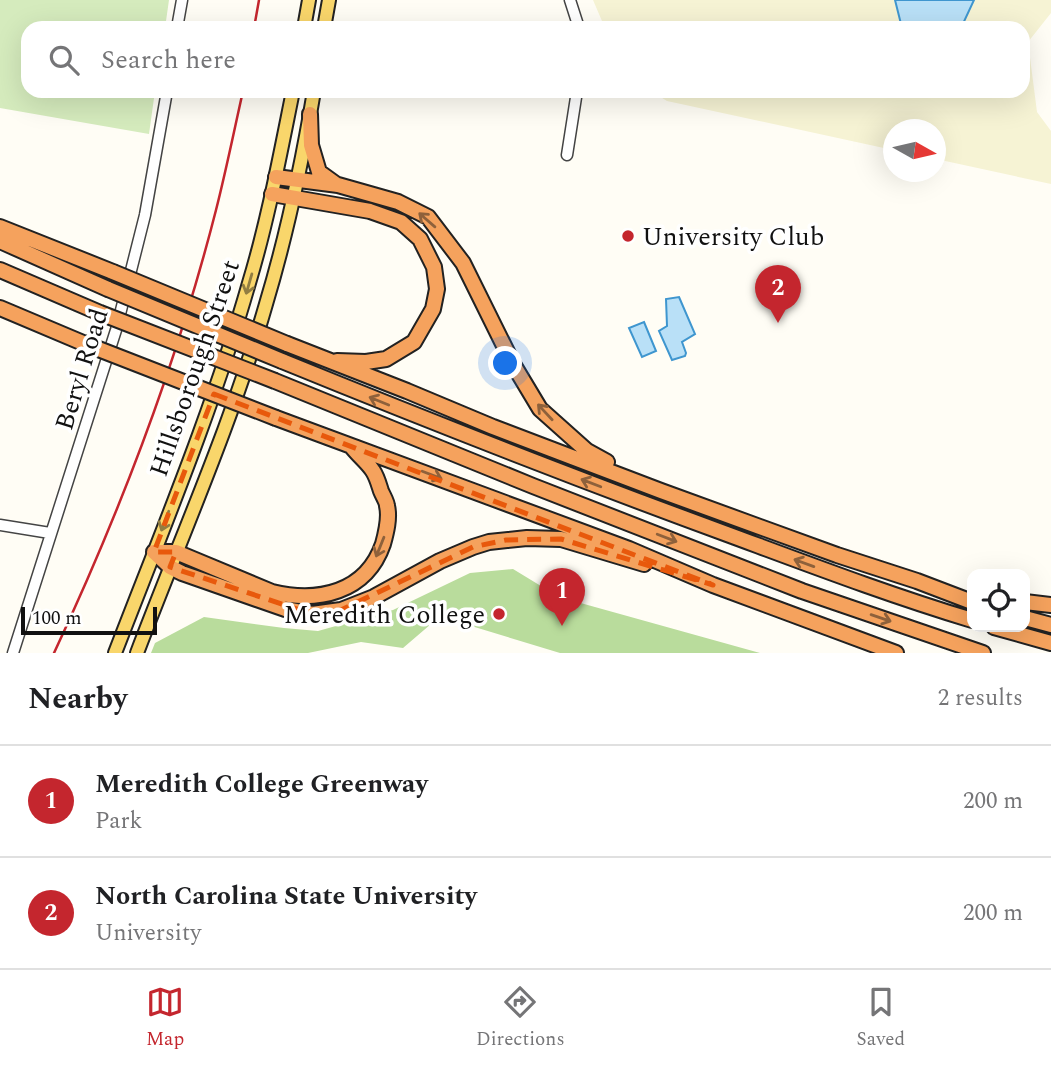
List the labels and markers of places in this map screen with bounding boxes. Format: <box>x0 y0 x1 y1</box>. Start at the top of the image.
place label: University Club <box>642 217 824 257</box>
marker: University Club <box>620 228 636 244</box>
pin: 2 <box>755 265 801 323</box>
pin: 1 <box>539 568 585 626</box>
place label: Meredith College <box>284 595 485 635</box>
marker: Meredith College <box>491 606 507 622</box>

